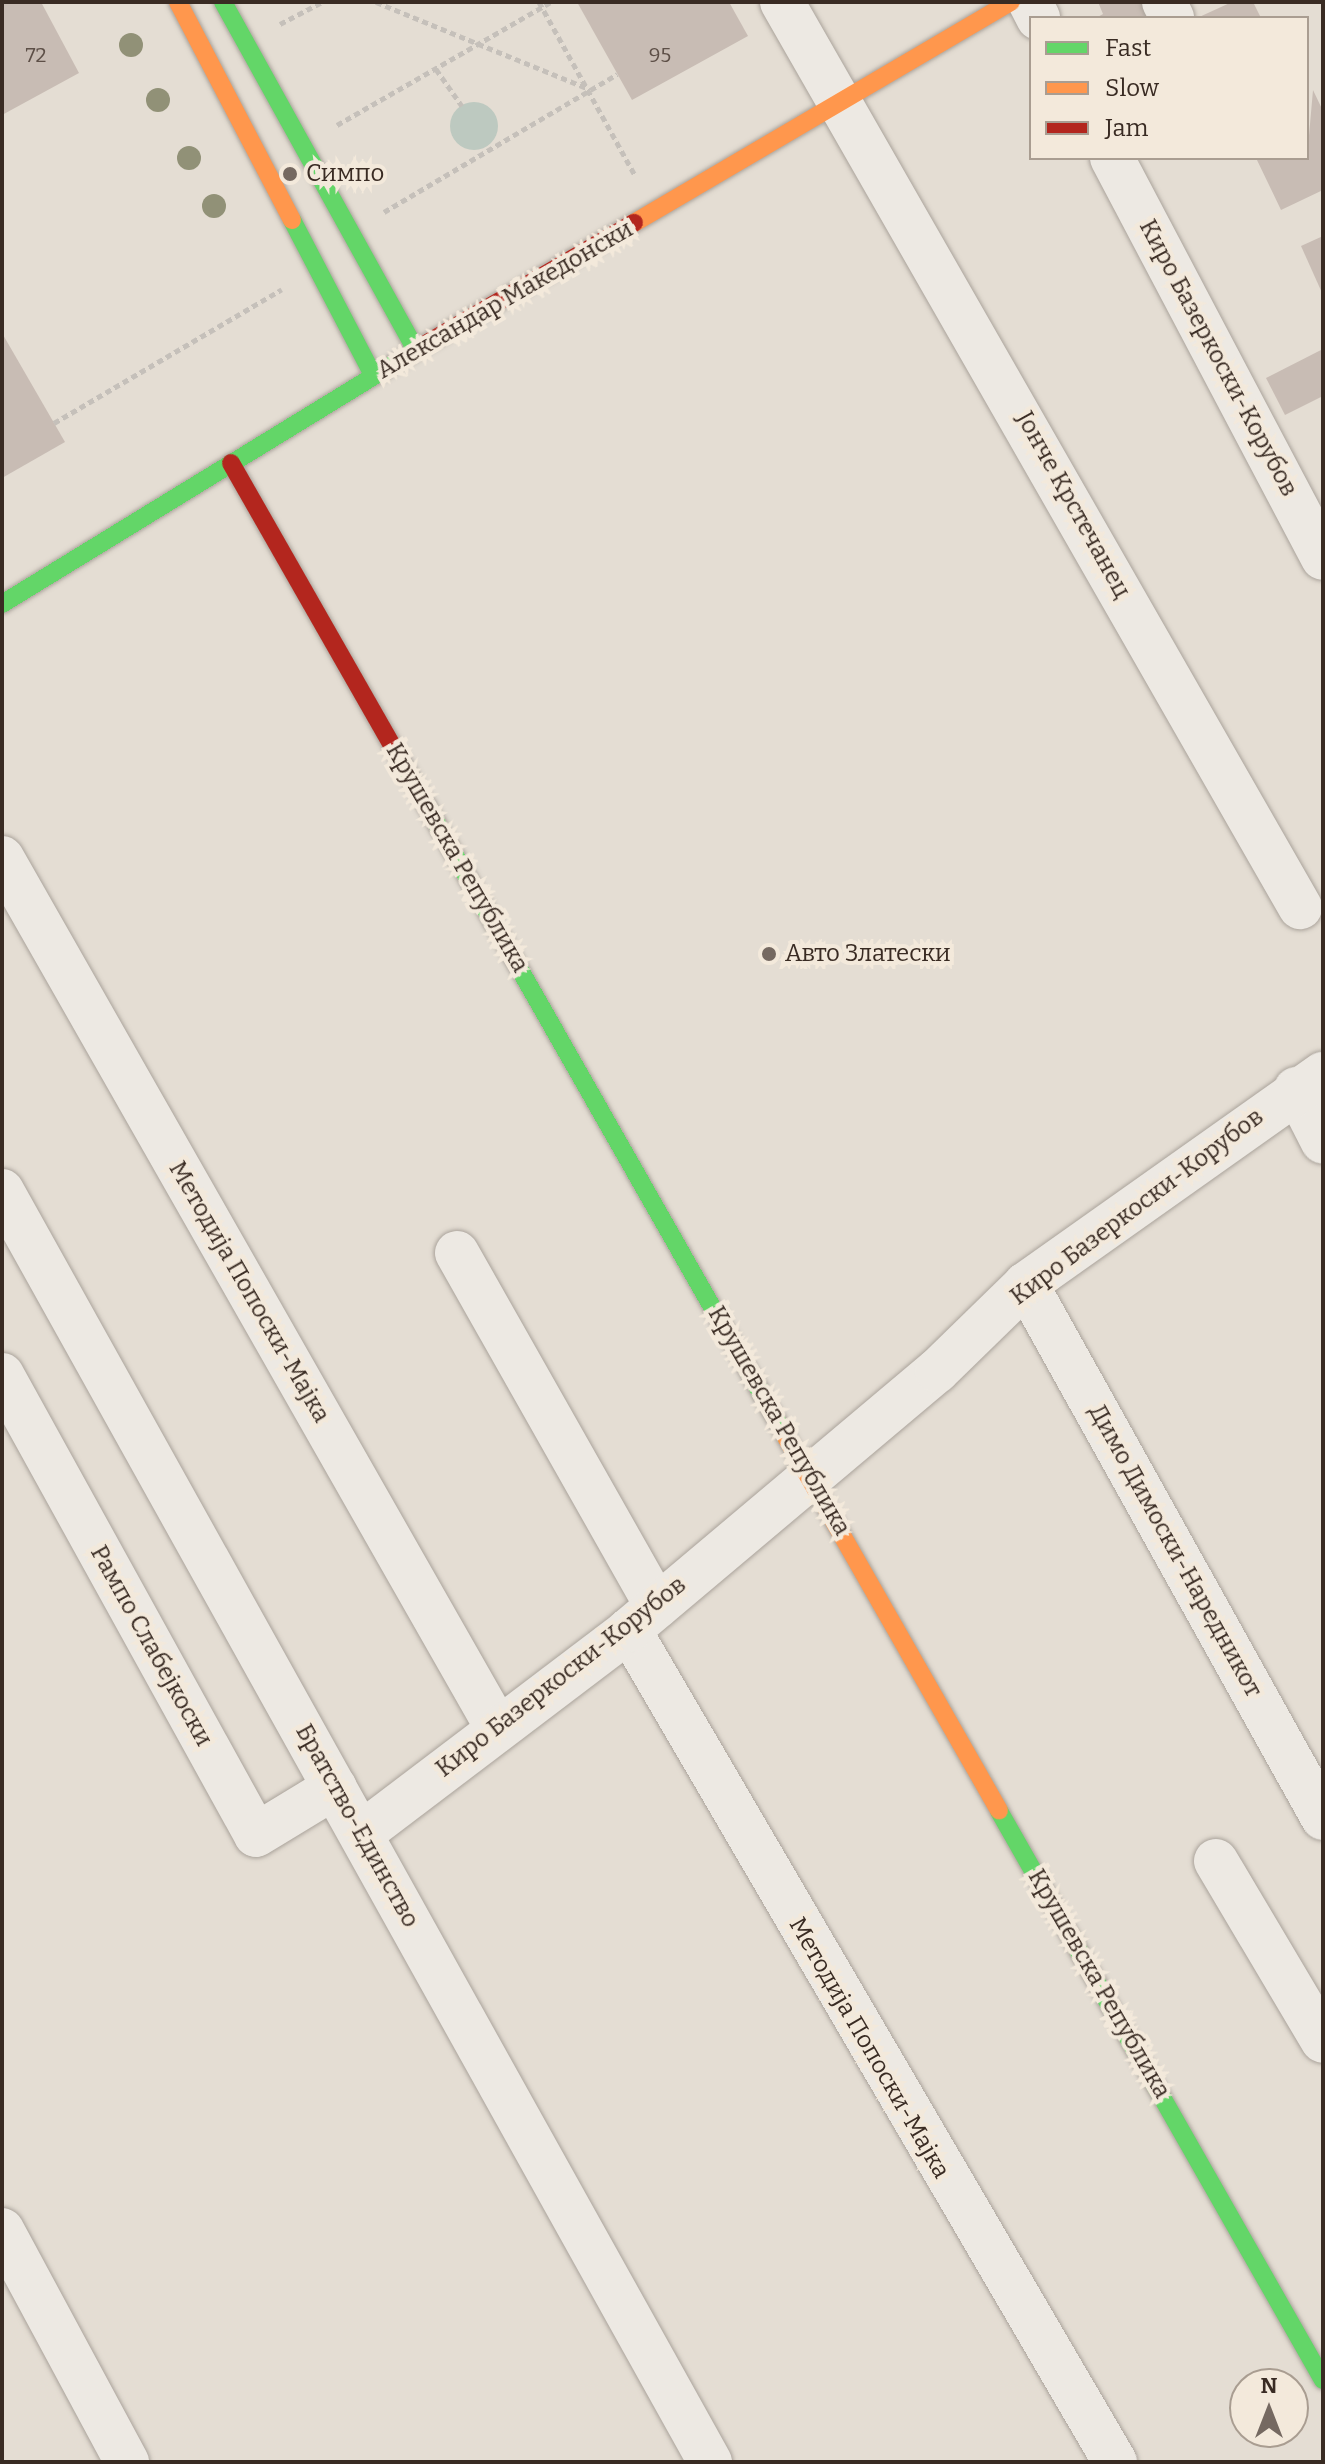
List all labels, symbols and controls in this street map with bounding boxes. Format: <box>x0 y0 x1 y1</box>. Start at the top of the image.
legend <box>1029 16 1309 160</box>
text: Fast <box>1105 34 1151 62</box>
house number: 72 <box>26 43 46 67</box>
house number: 95 <box>649 43 671 67</box>
text: Slow <box>1105 74 1159 102</box>
text: Jam <box>1105 114 1148 142</box>
place label: Симпо <box>306 160 384 188</box>
marker: Симпо <box>281 165 299 183</box>
street label: Александар Македонски <box>372 215 638 385</box>
street label: Киро Базеркоски-Корубов <box>1133 215 1303 501</box>
street label: Јонче Крстечанец <box>1010 407 1136 603</box>
street label: Крушевска Република <box>380 738 534 978</box>
place label: Авто Златески <box>785 940 951 968</box>
marker: Авто Златески <box>760 945 778 963</box>
street label: Киро Базеркоски-Корубов <box>1005 1103 1269 1311</box>
street label: Методија Попоски-Мајка <box>162 1156 336 1428</box>
street label: Крушевска Република <box>702 1301 856 1541</box>
street label: Димо Димоски-Наредникот <box>1082 1400 1268 1702</box>
street label: Рампо Слабејкоски <box>84 1541 218 1751</box>
street label: Киро Базеркоски-Корубов <box>430 1571 692 1783</box>
street label: Братство-Единство <box>289 1719 425 1933</box>
street label: Крушевска Република <box>1022 1864 1176 2104</box>
street label: Методија Попоски-Мајка <box>782 1912 956 2184</box>
north arrow <box>1229 2368 1309 2448</box>
text: N <box>1261 2372 1277 2399</box>

